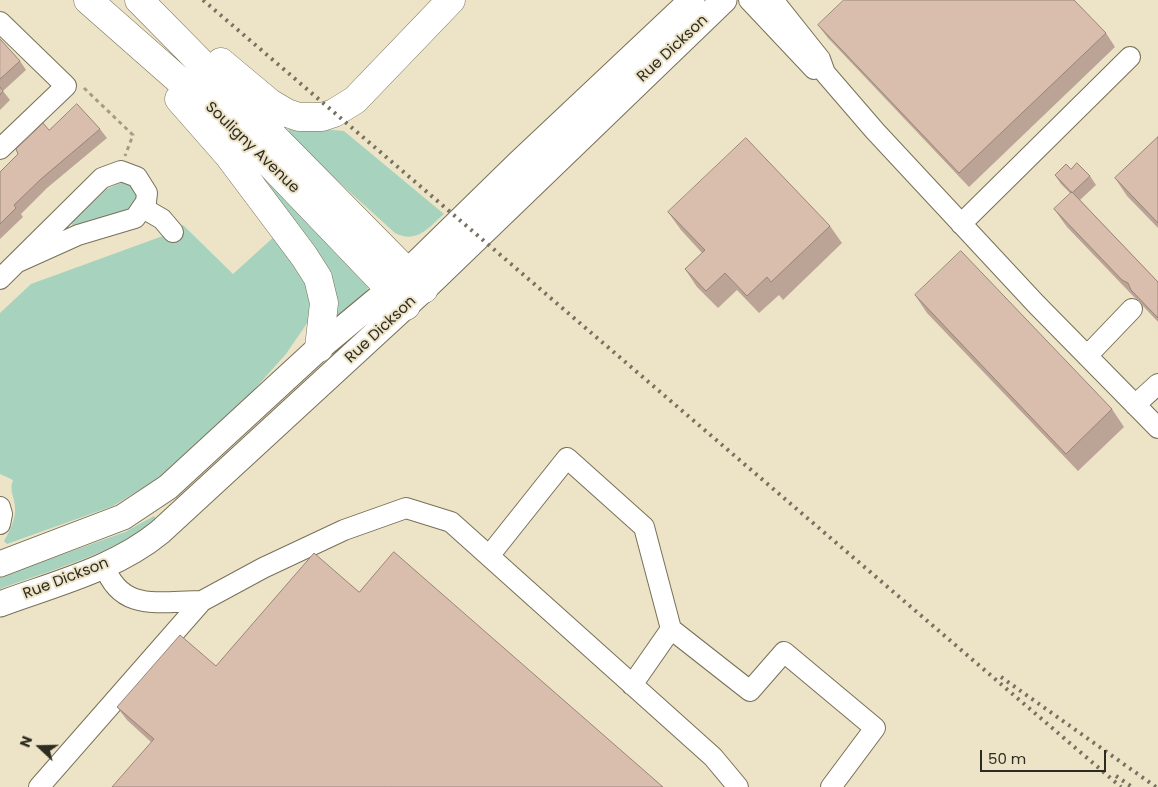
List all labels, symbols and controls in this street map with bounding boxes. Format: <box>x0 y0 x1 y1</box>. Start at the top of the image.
street label: Rue Dickson <box>634 12 712 86</box>
street label: Souligny Avenue <box>201 98 303 198</box>
street label: Rue Dickson <box>342 293 420 367</box>
street label: Rue Dickson <box>21 554 111 604</box>
north arrow <box>15 722 65 772</box>
text: N <box>15 733 37 750</box>
scale bar <box>983 740 1109 772</box>
text: 50 m <box>988 748 1026 769</box>

